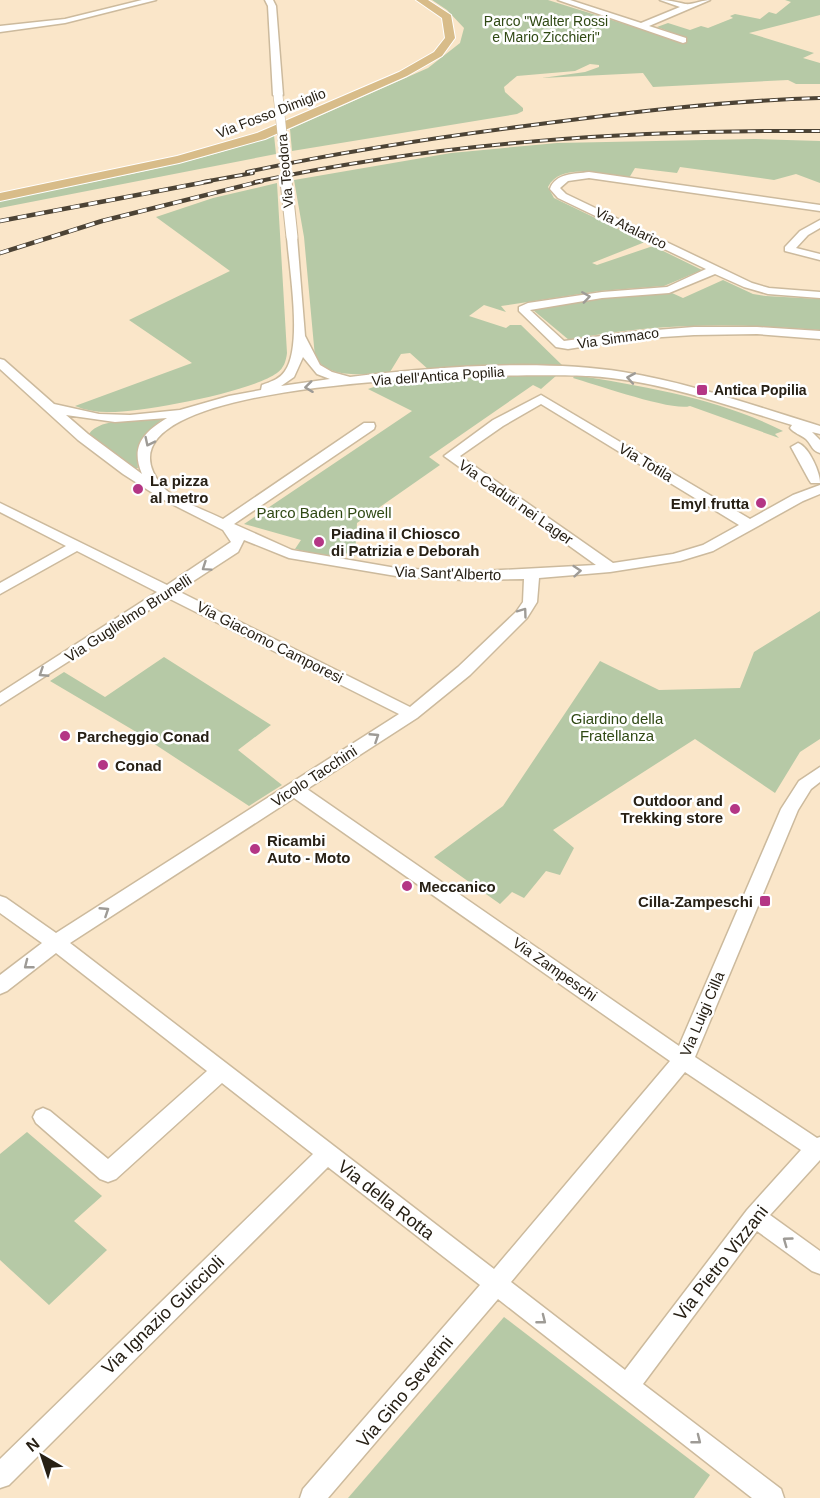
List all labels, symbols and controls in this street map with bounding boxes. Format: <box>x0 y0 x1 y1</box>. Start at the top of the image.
park label: Parco "Walter Rossi e Mario Zicchieri" <box>484 13 608 45</box>
street label: Via Fosso Dimiglio <box>214 85 328 141</box>
street label: Via Teodora <box>274 133 296 209</box>
street label: Via Atalarico <box>593 204 670 252</box>
one-way arrow <box>582 291 591 303</box>
street label: Via Simmaco <box>576 324 660 352</box>
street label: Via dell'Antica Popilia <box>371 363 505 389</box>
one-way arrow <box>627 372 637 385</box>
one-way arrow <box>304 380 313 393</box>
place label: Antica Popilia <box>714 382 807 398</box>
marker: Antica Popilia <box>695 383 709 397</box>
one-way arrow <box>145 436 156 447</box>
street label: Via Totila <box>616 439 677 485</box>
street label: Via Caduti nei Lager <box>456 456 576 548</box>
place label: La pizza al metro <box>150 472 209 506</box>
marker: La pizza al metro <box>131 482 145 496</box>
place label: Emyl frutta <box>671 495 750 512</box>
marker: Emyl frutta <box>754 496 768 510</box>
park label: Parco Baden Powell <box>256 504 392 521</box>
place label: Piadina il Chiosco di Patrizia e Deborah <box>331 525 479 559</box>
marker: Piadina il Chiosco di Patrizia e Deborah <box>312 535 326 549</box>
one-way arrow <box>202 559 213 570</box>
street label: Via Sant'Alberto <box>394 563 502 583</box>
one-way arrow <box>573 564 582 577</box>
street label: Via Guglielmo Brunelli <box>62 571 194 665</box>
street label: Via Giacomo Camporesi <box>194 598 346 686</box>
one-way arrow <box>515 607 526 618</box>
one-way arrow <box>39 666 50 677</box>
park label: Giardino della Fratellanza <box>571 710 664 744</box>
place label: Parcheggio Conad <box>77 728 210 745</box>
marker: Parcheggio Conad <box>58 729 72 743</box>
one-way arrow <box>368 734 379 745</box>
street label: Vicolo Tacchini <box>268 742 360 810</box>
place label: Conad <box>115 757 162 774</box>
marker: Conad <box>96 758 110 772</box>
place label: Outdoor and Trekking store <box>620 792 723 826</box>
marker: Outdoor and Trekking store <box>728 802 742 816</box>
place label: Ricambi Auto - Moto <box>267 832 350 866</box>
marker: Ricambi Auto - Moto <box>248 842 262 856</box>
place label: Meccanico <box>419 878 496 895</box>
marker: Meccanico <box>400 879 414 893</box>
place label: Cilla-Zampeschi <box>638 893 753 910</box>
marker: Cilla-Zampeschi <box>758 894 772 908</box>
one-way arrow <box>98 907 109 918</box>
street label: Via Zampeschi <box>510 934 600 1004</box>
one-way arrow <box>24 957 35 968</box>
street label: Via Luigi Cilla <box>676 968 728 1059</box>
street label: Via della Rotta <box>334 1156 439 1244</box>
street label: Via Pietro Vizzani <box>670 1202 772 1324</box>
one-way arrow <box>783 1237 794 1248</box>
street label: Via Ignazio Guiccioli <box>98 1252 228 1378</box>
one-way arrow <box>536 1313 547 1324</box>
street label: Via Gino Severini <box>353 1332 457 1452</box>
north arrow <box>12 1426 72 1486</box>
one-way arrow <box>690 1432 701 1443</box>
text: N <box>23 1434 43 1455</box>

